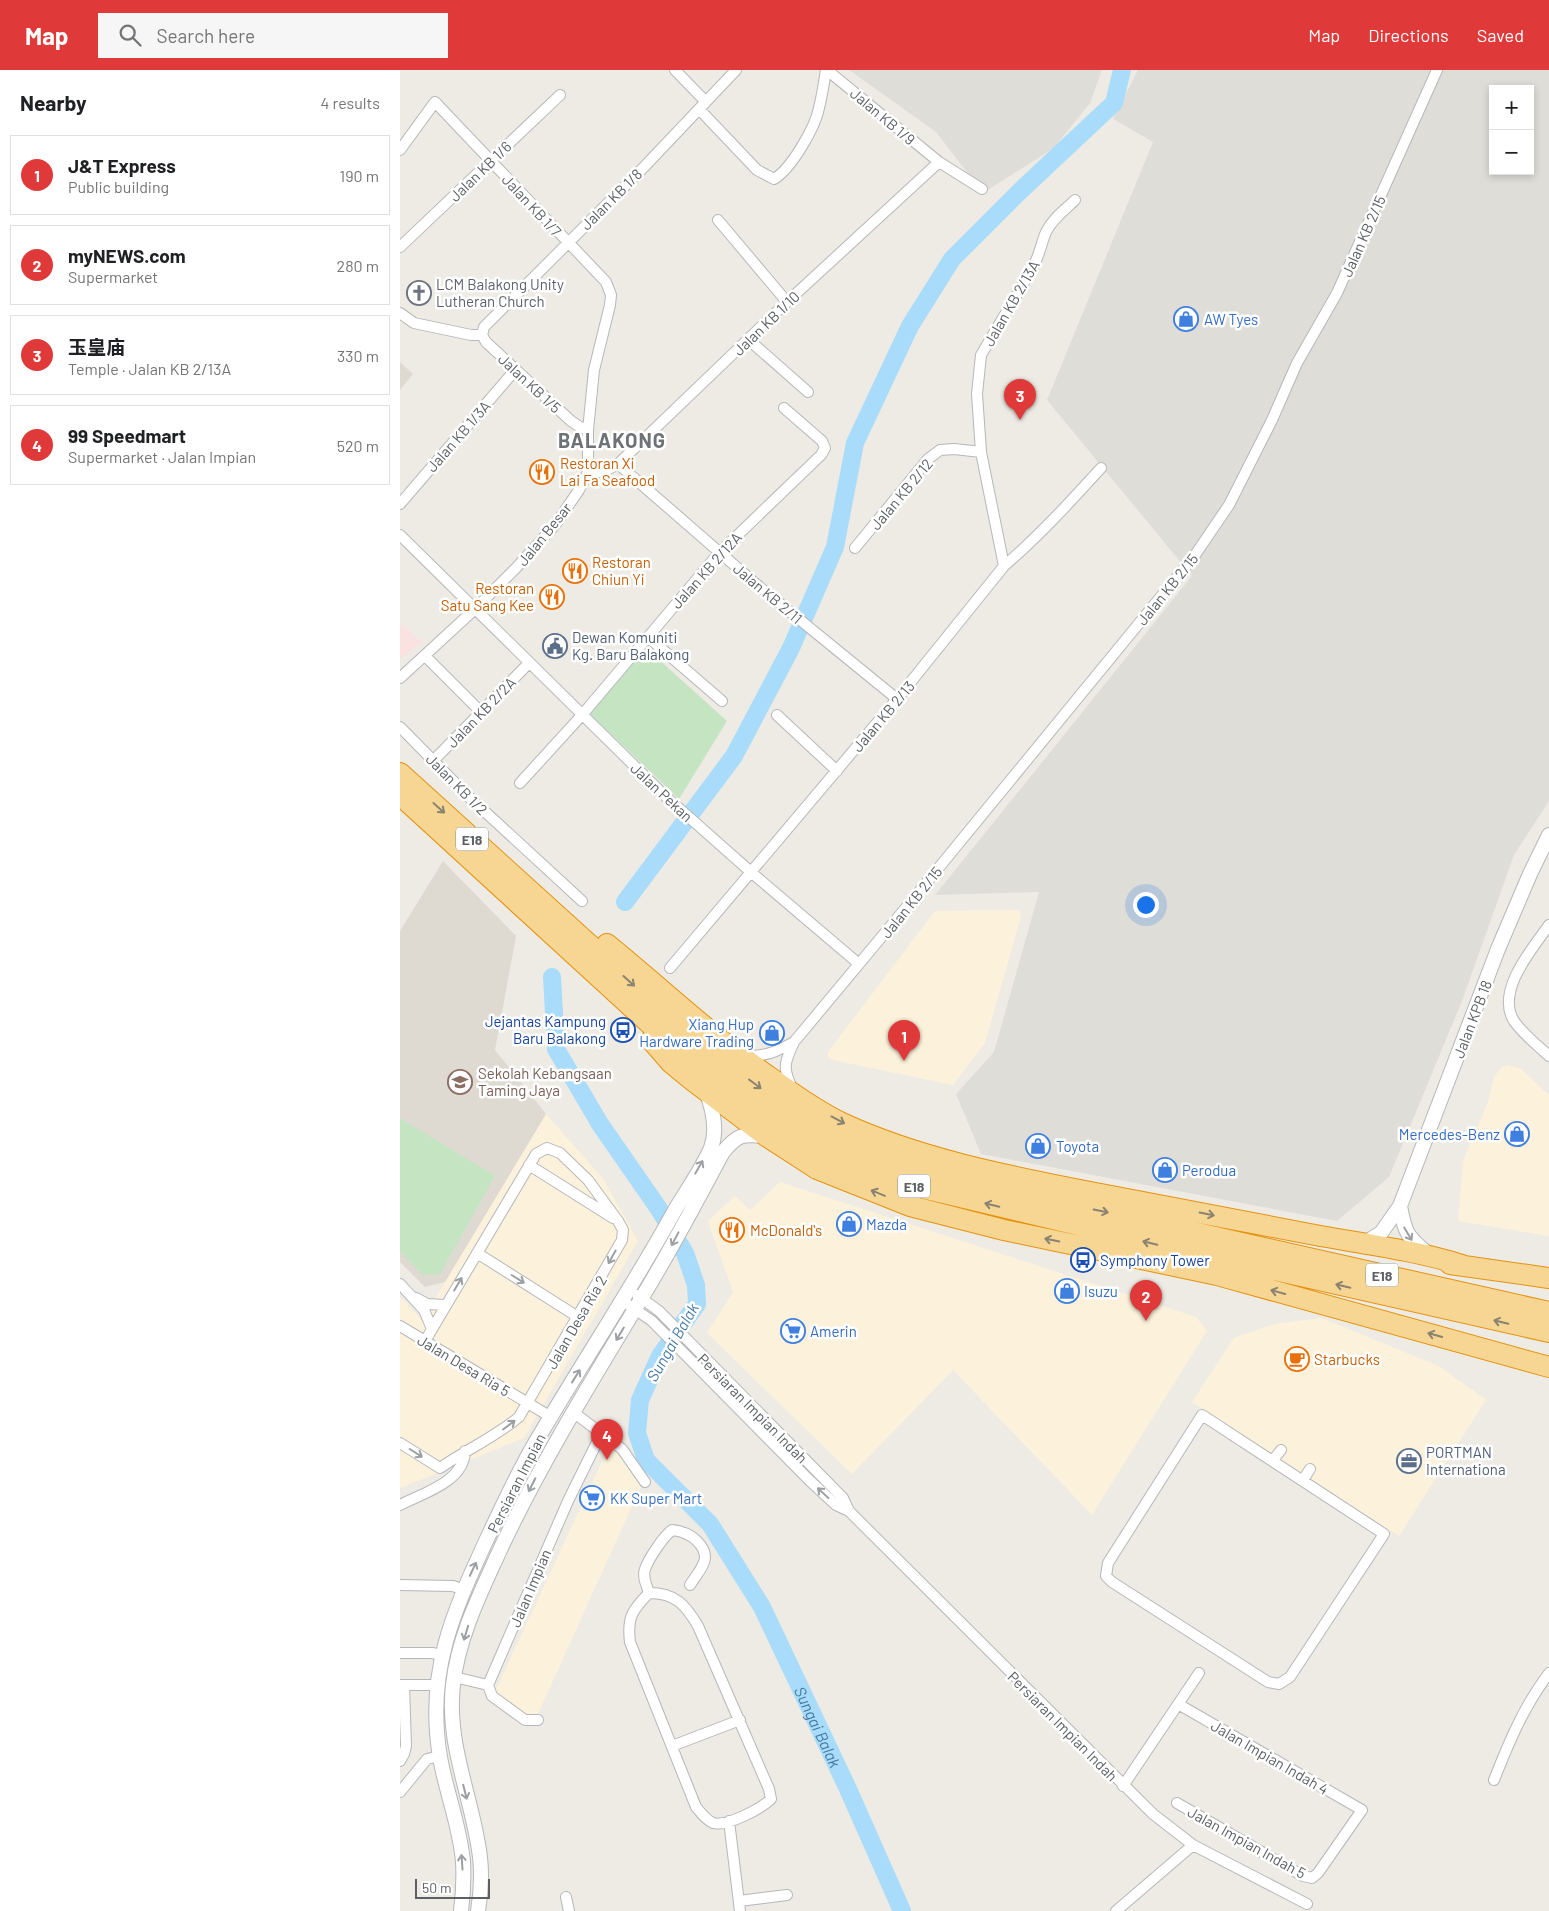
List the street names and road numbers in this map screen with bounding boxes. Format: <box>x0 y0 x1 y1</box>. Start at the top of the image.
street label: Jalan KB 1/9 <box>847 84 919 148</box>
street label: Jalan KB 1/6 <box>445 137 515 205</box>
street label: Jalan KB 1/8 <box>577 165 645 233</box>
street label: Jalan KB 1/7 <box>499 170 565 240</box>
street label: Jalan KB 2/15 <box>1337 193 1389 279</box>
street label: Jalan KB 2/13A <box>979 257 1043 349</box>
street label: Jalan KB 1/10 <box>729 287 803 359</box>
street label: Jalan KB 1/5 <box>495 349 565 417</box>
street label: Jalan KB 1/3A <box>422 397 494 475</box>
street label: Jalan KB 2/12 <box>866 455 936 533</box>
street label: Jalan Besar <box>513 498 575 569</box>
street label: Jalan KB 2/12A <box>667 528 745 612</box>
street label: Jalan KB 2/15 <box>1133 549 1201 629</box>
street label: Jalan KB 2/11 <box>730 559 806 627</box>
street label: Jalan KB 2/2A <box>443 673 519 751</box>
street label: Jalan KB 2/13 <box>848 677 918 755</box>
street label: Jalan KB 1/2 <box>423 750 491 818</box>
street label: Jalan Pekan <box>627 759 697 825</box>
road number: E18 <box>456 828 488 851</box>
street label: Jalan KB 2/15 <box>877 862 945 942</box>
street label: Jalan KPB 18 <box>1449 977 1495 1061</box>
road number: E18 <box>898 1174 930 1198</box>
road number: E18 <box>1366 1264 1398 1286</box>
street label: Jalan Desa Ria 2 <box>542 1272 610 1372</box>
street label: Jalan Desa Ria 5 <box>414 1330 514 1400</box>
street label: Persiaran Impian Indah <box>694 1349 812 1467</box>
street label: Persiaran Impian <box>483 1430 549 1536</box>
street label: Jalan Impian <box>506 1546 554 1630</box>
street label: Persiaran Impian Indah <box>1004 1667 1122 1785</box>
street label: Jalan Impian Indah 4 <box>1208 1716 1332 1798</box>
street label: Jalan Impian Indah 5 <box>1185 1802 1309 1882</box>

